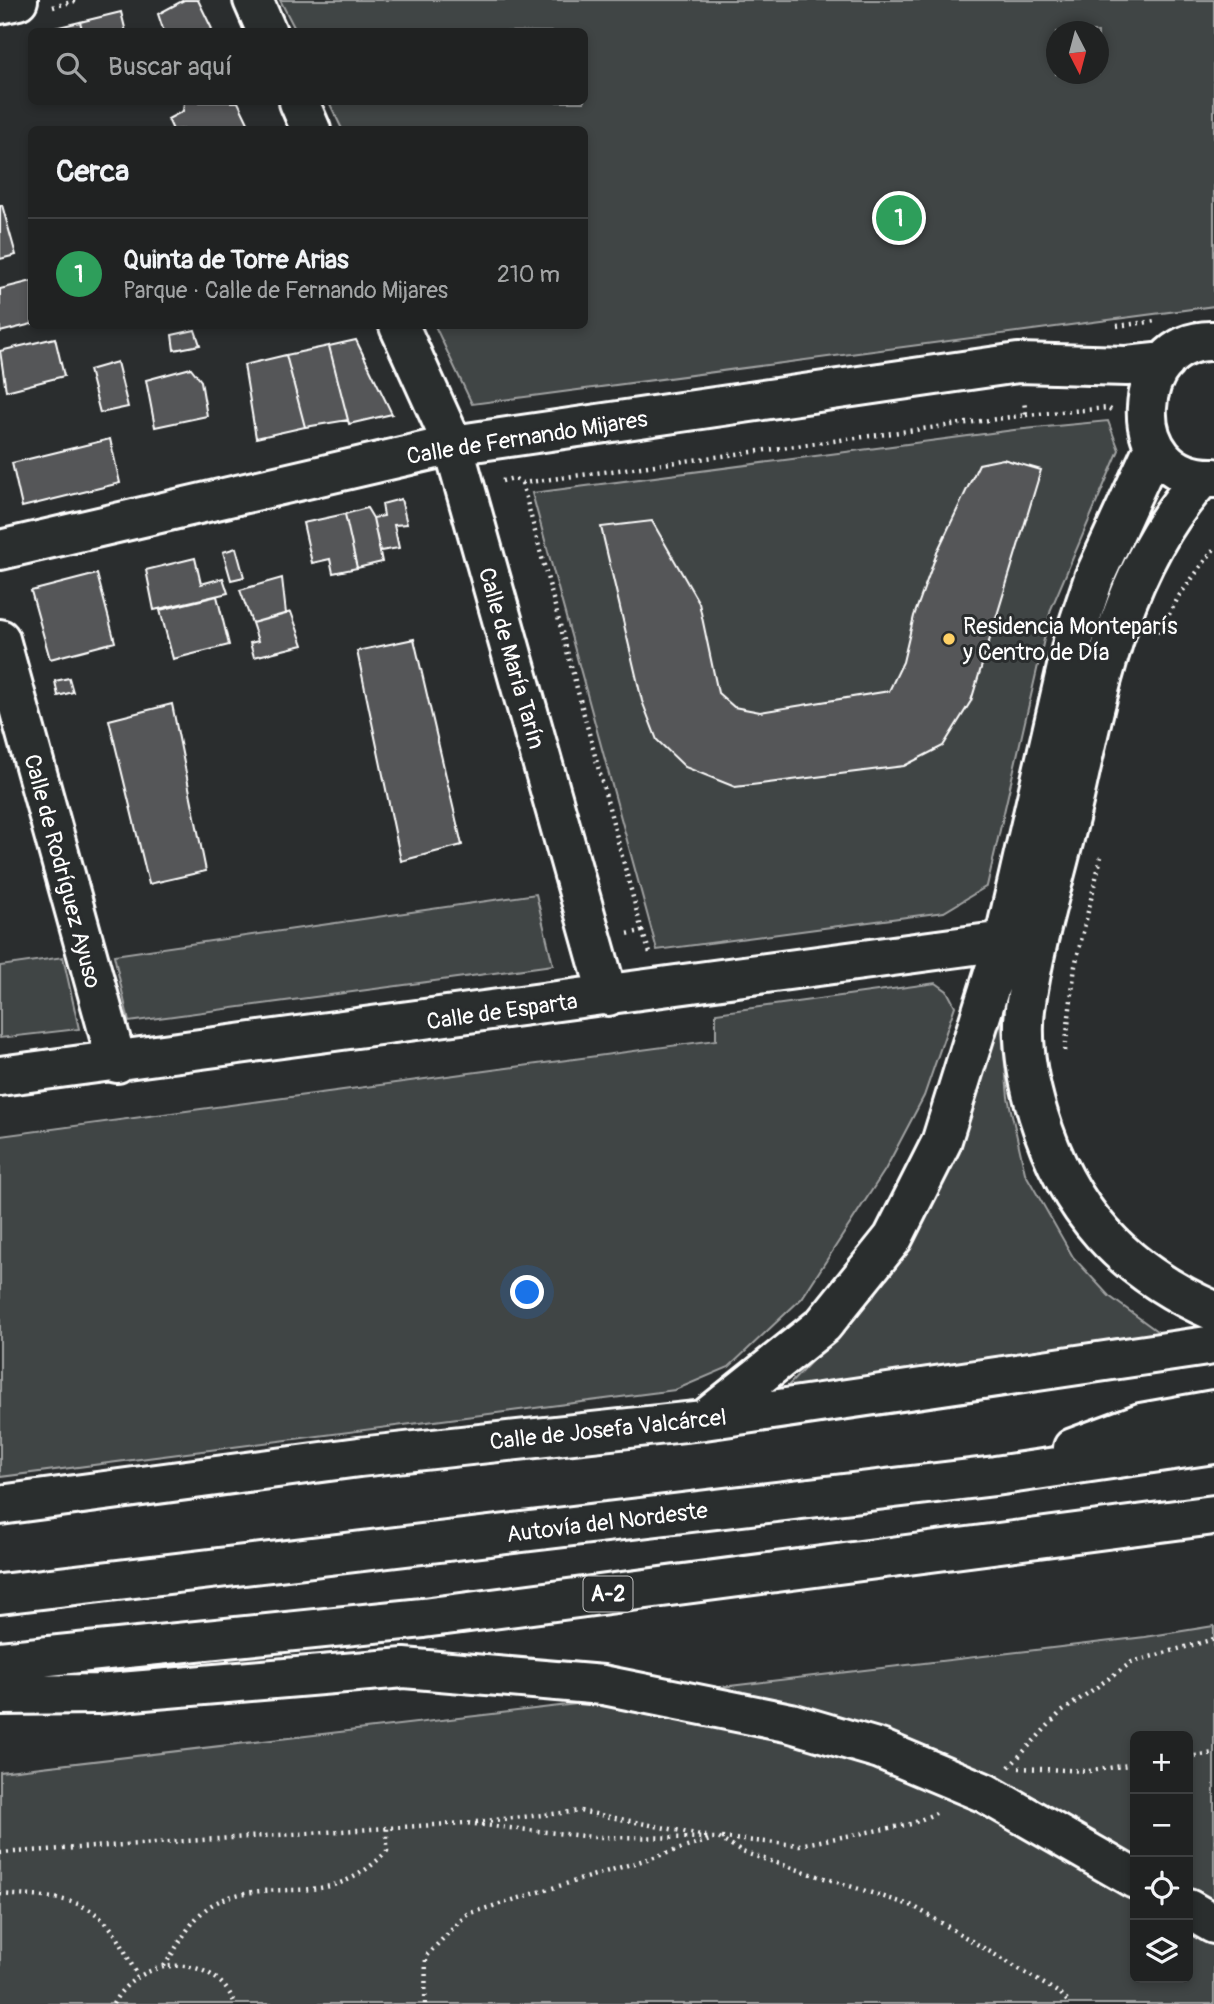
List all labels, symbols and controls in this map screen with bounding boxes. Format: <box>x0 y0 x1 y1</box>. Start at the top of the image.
north arrow <box>1046 21 1109 84</box>
search box <box>28 28 588 105</box>
icon: search <box>52 48 90 86</box>
text: Buscar aquí <box>108 51 232 83</box>
text: Cerca <box>56 153 129 190</box>
pin: 1 <box>876 192 922 244</box>
text: Quinta de Torre Arias <box>123 244 349 276</box>
text: 1 <box>75 260 84 289</box>
text: 210 m <box>497 260 560 289</box>
text: Parque · Calle de Fernando Mijares <box>123 276 448 305</box>
street label: Calle de Fernando Mijares <box>405 404 650 471</box>
street label: Calle de María Tarín <box>472 564 551 752</box>
place label: Residencia Monteparís y Centro de Día <box>962 612 1177 667</box>
marker: Residencia Monteparís y Centro de Día <box>941 631 957 647</box>
street label: Calle de Rodríguez Ayuso <box>17 751 108 991</box>
street label: Calle de Esparta <box>425 987 579 1036</box>
your location <box>510 1275 544 1309</box>
street label: Calle de Josefa Valcárcel <box>488 1403 728 1456</box>
street label: Autovía del Nordeste <box>505 1496 710 1549</box>
road number: A-2 <box>584 1576 632 1612</box>
map controls <box>1130 1731 1193 1983</box>
button: + <box>1130 1731 1193 1794</box>
button: − <box>1130 1794 1193 1857</box>
button: locate <box>1130 1857 1193 1920</box>
button: layers <box>1130 1920 1193 1983</box>

